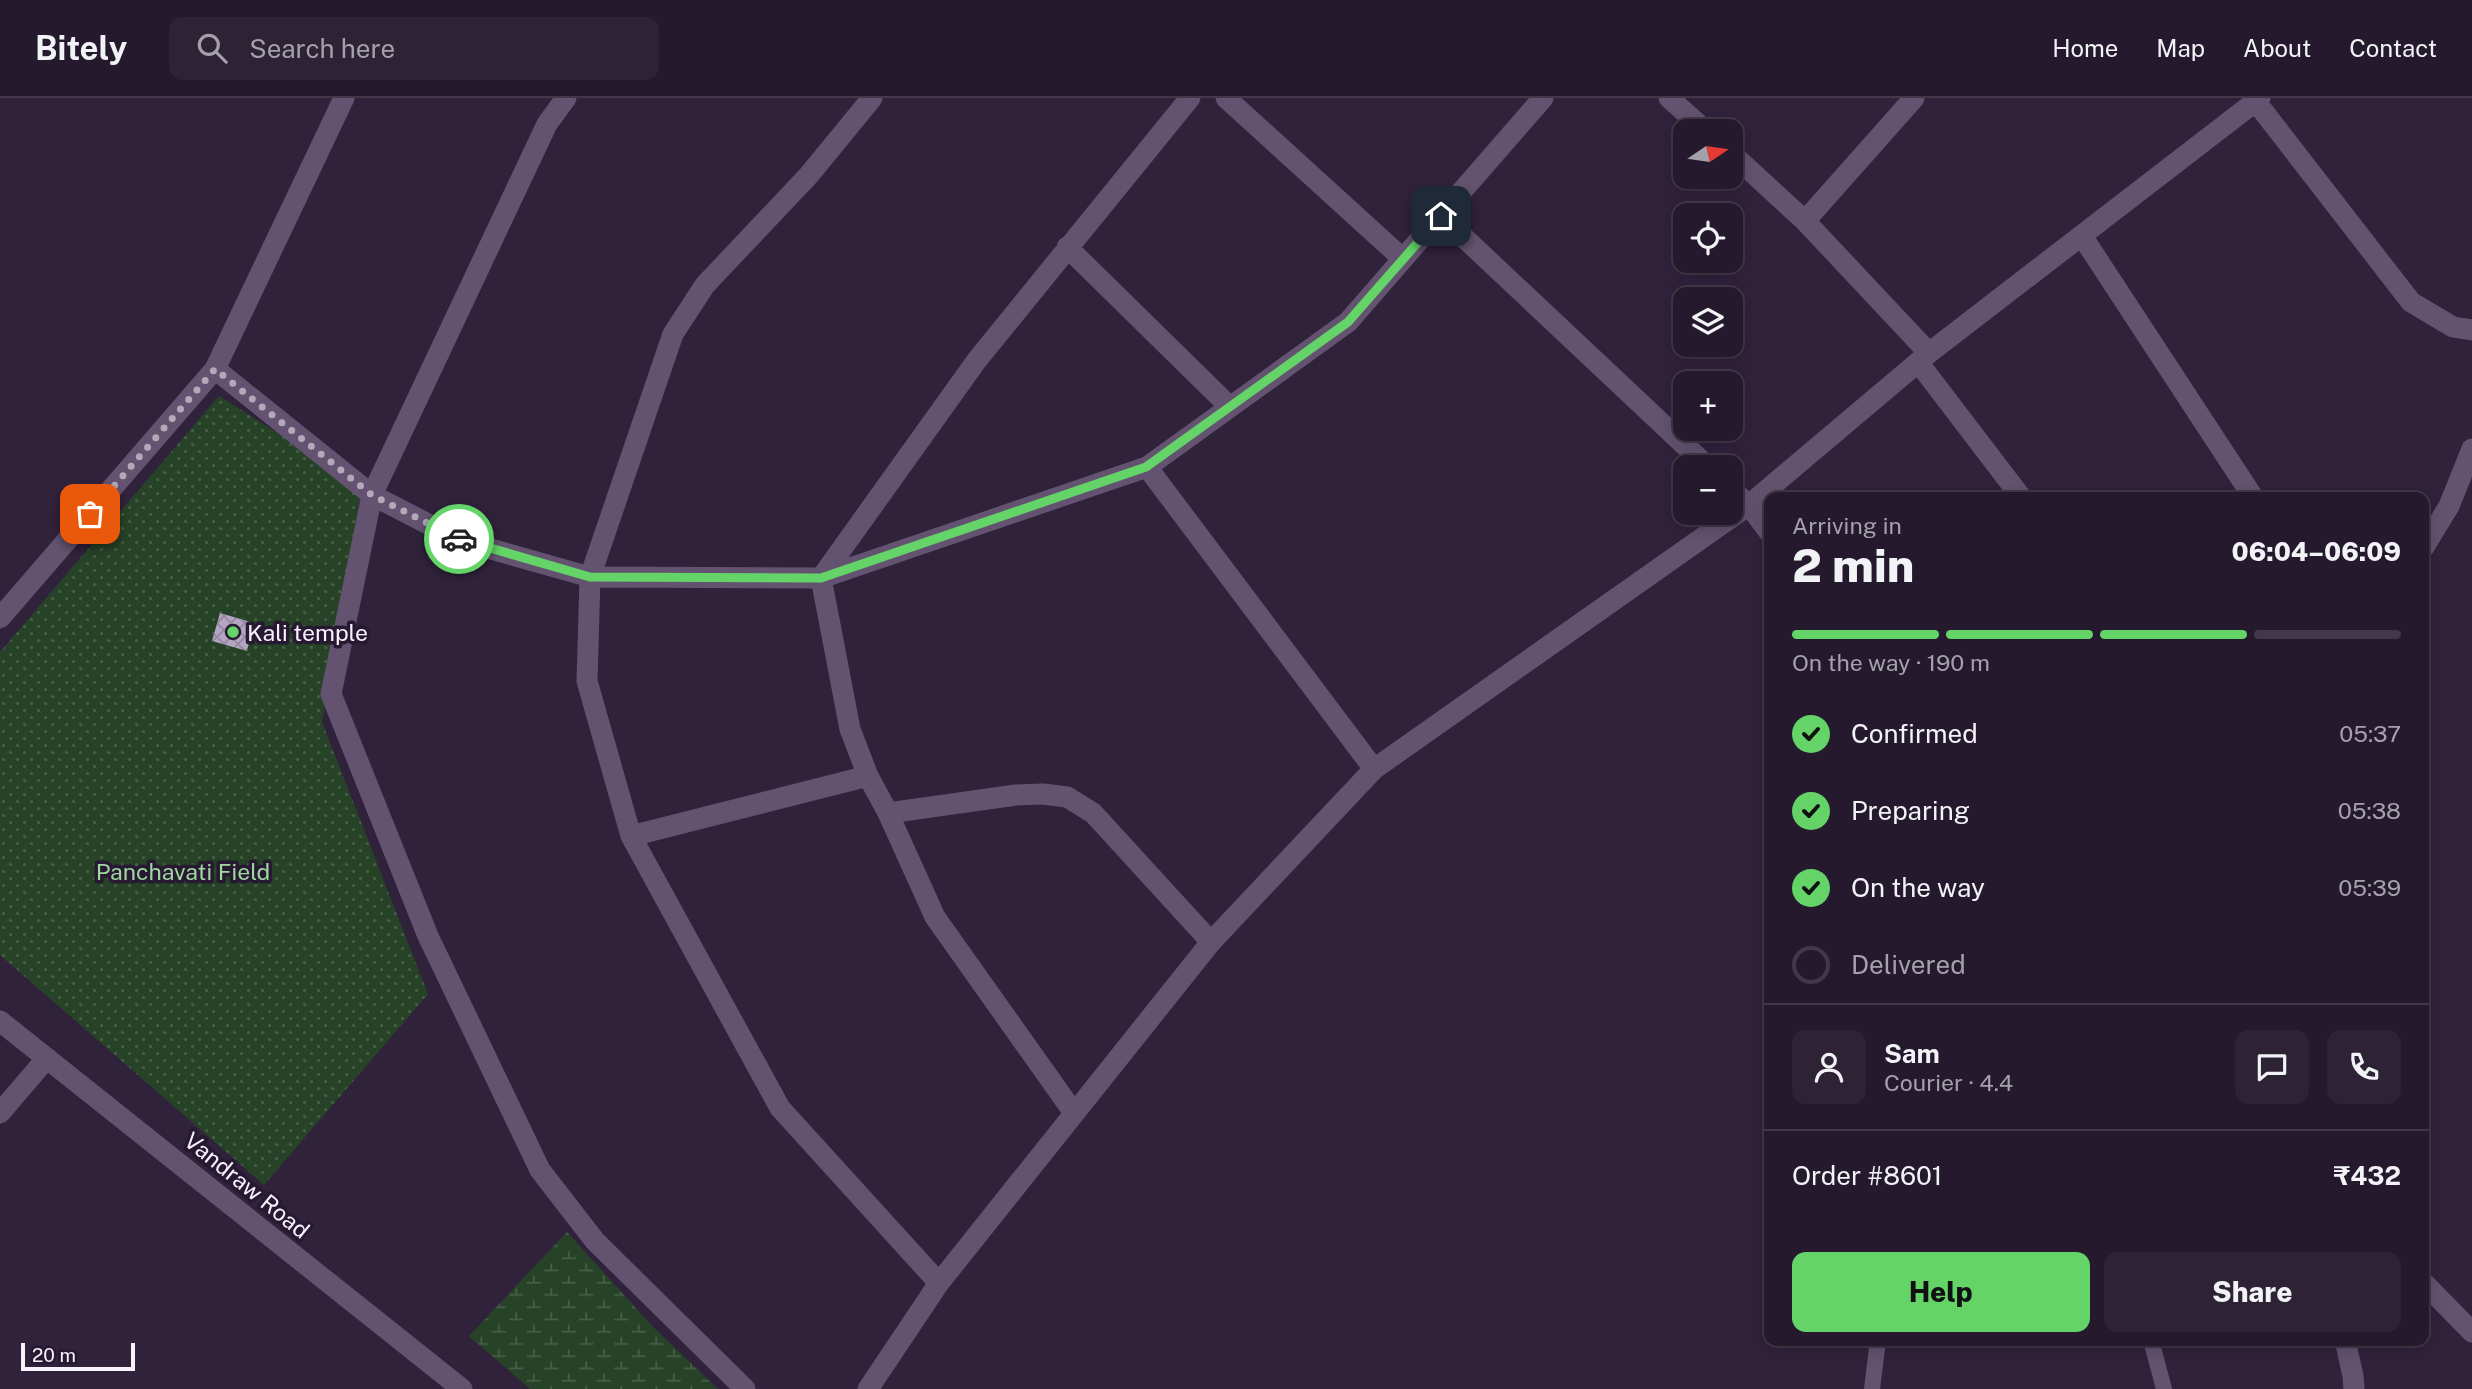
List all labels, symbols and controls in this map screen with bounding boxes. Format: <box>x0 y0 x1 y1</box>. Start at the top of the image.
search box <box>169 17 659 80</box>
text: Bitely <box>35 29 127 67</box>
icon: search <box>193 29 231 67</box>
text: Search here <box>249 33 395 64</box>
text: Home <box>2052 34 2118 62</box>
text: Map <box>2156 34 2205 62</box>
text: About <box>2243 34 2311 62</box>
text: Contact <box>2349 34 2437 62</box>
north arrow <box>1673 119 1743 189</box>
map controls <box>1673 119 1743 525</box>
pin <box>1411 186 1471 246</box>
icon: home <box>1422 197 1460 235</box>
button: locate <box>1673 203 1743 273</box>
button: layers <box>1673 287 1743 357</box>
button: + <box>1673 371 1743 441</box>
button: − <box>1673 455 1743 525</box>
pin <box>60 484 120 544</box>
icon: bag <box>71 495 109 533</box>
courier <box>424 504 494 574</box>
text: Arriving in <box>1792 512 1902 539</box>
icon: car <box>440 520 478 558</box>
text: 06:04–06:09 <box>2232 536 2401 567</box>
text: 2 min <box>1792 538 1914 592</box>
place label: Kali temple <box>247 619 368 646</box>
marker: Kali temple <box>225 624 241 640</box>
text: On the way · 190 m <box>1792 649 1990 676</box>
icon: check <box>1792 715 1830 753</box>
text: Confirmed <box>1851 718 1978 749</box>
text: 05:37 <box>2339 720 2401 747</box>
icon: check <box>1792 792 1830 830</box>
text: Preparing <box>1851 795 1970 826</box>
text: 05:38 <box>2338 797 2401 824</box>
park label: Panchavati Field <box>96 858 270 885</box>
icon: check <box>1792 869 1830 907</box>
text: On the way <box>1851 872 1985 903</box>
text: 05:39 <box>2338 874 2401 901</box>
text: Delivered <box>1851 949 1966 980</box>
button: person <box>1792 1030 1866 1104</box>
button: chat <box>2235 1030 2309 1104</box>
button: phone <box>2327 1030 2401 1104</box>
text: Sam <box>1884 1038 1940 1069</box>
text: Courier · 4.4 <box>1884 1069 2013 1096</box>
street label: Vandraw Road <box>179 1126 315 1244</box>
text: Order #8601 <box>1792 1160 1942 1191</box>
text: ₹432 <box>2333 1160 2401 1191</box>
button: Help <box>1792 1252 2090 1332</box>
button: Share <box>2104 1252 2401 1332</box>
scale bar <box>21 1340 135 1372</box>
text: 20 m <box>32 1344 76 1366</box>

